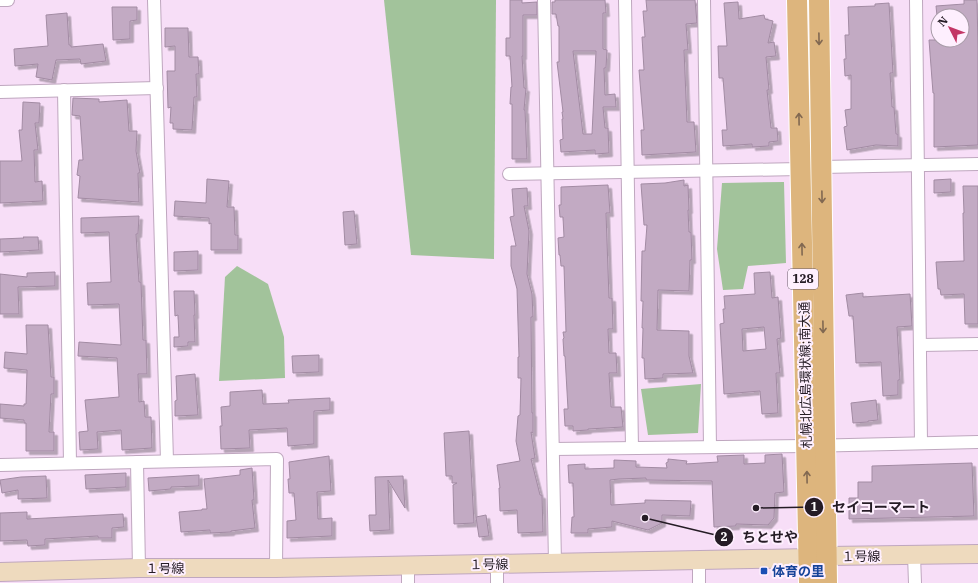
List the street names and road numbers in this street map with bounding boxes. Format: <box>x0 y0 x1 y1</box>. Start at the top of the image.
road number: 128 <box>788 269 818 289</box>
street label: 札幌北広島環状線;南大通 <box>796 301 815 449</box>
street label: １号線 <box>841 548 881 565</box>
street label: １号線 <box>469 556 509 573</box>
street label: １号線 <box>145 560 185 577</box>

